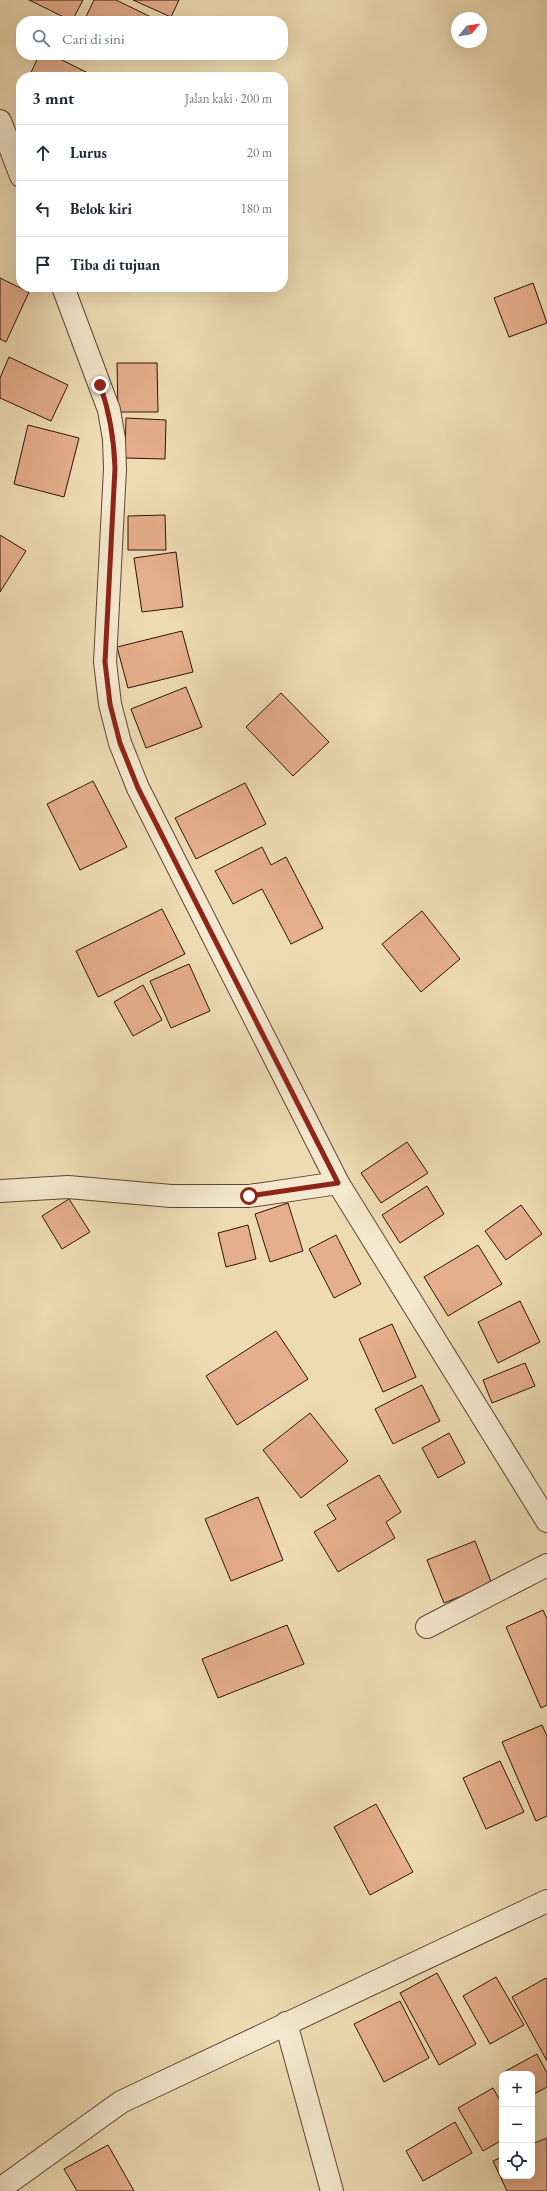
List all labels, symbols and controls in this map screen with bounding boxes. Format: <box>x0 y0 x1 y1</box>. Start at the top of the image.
north arrow <box>451 12 487 48</box>
search box <box>16 16 288 60</box>
icon: search <box>30 27 52 49</box>
text: Cari di sini <box>62 29 125 48</box>
text: 3 mnt <box>32 87 74 109</box>
text: Jalan kaki · 200 m <box>185 90 272 107</box>
icon: ahead <box>32 142 54 164</box>
text: Lurus <box>70 143 107 162</box>
text: 20 m <box>247 144 272 161</box>
icon: left <box>32 198 54 220</box>
text: Belok kiri <box>70 199 132 218</box>
text: 180 m <box>241 200 272 217</box>
icon: arrive <box>32 254 54 276</box>
text: Tiba di tujuan <box>70 255 160 274</box>
route end <box>91 376 109 394</box>
route start <box>240 1187 258 1205</box>
map controls <box>499 2071 535 2179</box>
button: + <box>499 2071 535 2107</box>
button: − <box>499 2107 535 2143</box>
button: locate <box>499 2143 535 2179</box>

